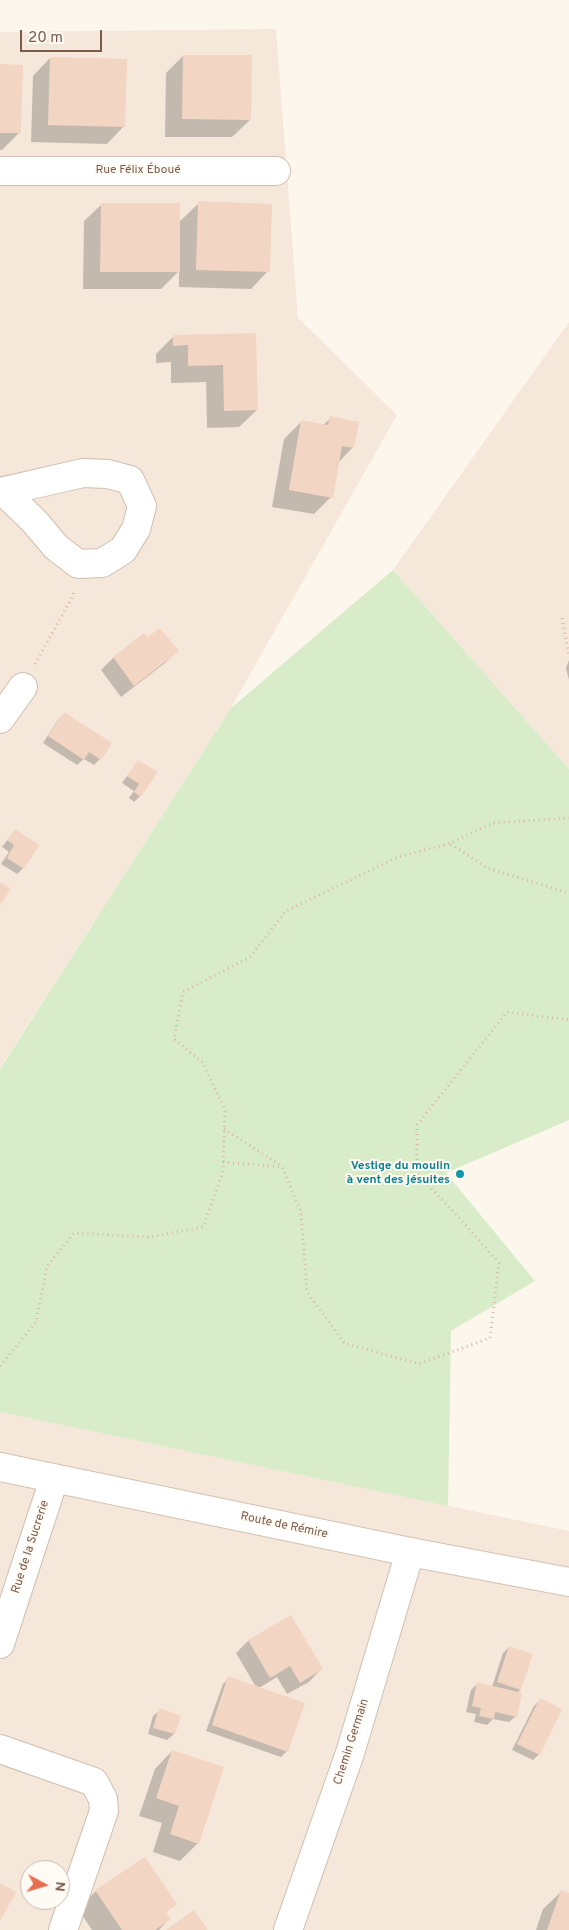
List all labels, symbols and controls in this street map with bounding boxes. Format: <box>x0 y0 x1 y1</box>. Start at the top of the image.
scale bar <box>22 20 105 52</box>
text: 20 m <box>28 29 63 48</box>
street label: Rue Félix Éboué <box>95 164 181 178</box>
place label: Vestige du moulin à vent des jésuites <box>347 1160 450 1188</box>
marker: Vestige du moulin à vent des jésuites <box>454 1168 466 1180</box>
street label: Rue de la Sucrerie <box>9 1499 53 1595</box>
street label: Route de Rémire <box>239 1510 329 1542</box>
street label: Chemin Germain <box>331 1697 373 1787</box>
north arrow <box>20 1860 70 1910</box>
text: N <box>50 1881 68 1892</box>

